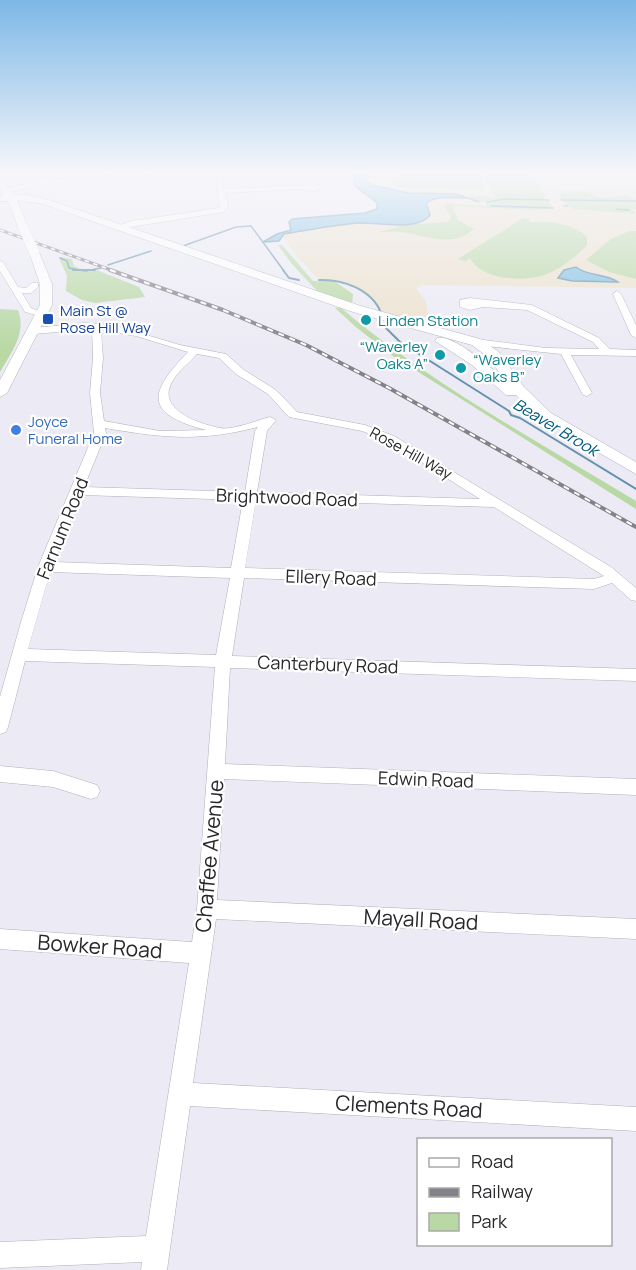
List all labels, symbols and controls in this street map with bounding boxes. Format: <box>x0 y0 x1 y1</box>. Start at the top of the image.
place label: Main St @ Rose Hill Way <box>60 300 151 338</box>
place label: Linden Station <box>378 310 478 331</box>
marker: Main St @ Rose Hill Way <box>41 312 55 326</box>
marker: Linden Station <box>359 313 373 327</box>
place label: “Waverley Oaks A” <box>359 336 428 374</box>
marker: “Waverley Oaks A” <box>433 348 447 362</box>
place label: “Waverley Oaks B” <box>473 349 542 387</box>
marker: “Waverley Oaks B” <box>454 361 468 375</box>
water label: Beaver Brook <box>509 393 605 462</box>
place label: Joyce Funeral Home <box>28 411 123 449</box>
street label: Rose Hill Way <box>366 422 456 484</box>
marker: Joyce Funeral Home <box>9 423 23 437</box>
street label: Farnum Road <box>31 473 93 583</box>
street label: Brightwood Road <box>216 483 358 511</box>
street label: Ellery Road <box>285 563 377 591</box>
street label: Canterbury Road <box>257 650 399 678</box>
street label: Edwin Road <box>378 765 474 793</box>
street label: Chaffee Avenue <box>188 778 230 934</box>
street label: Mayall Road <box>363 902 479 936</box>
street label: Bowker Road <box>37 928 163 964</box>
street label: Clements Road <box>335 1088 483 1124</box>
legend <box>417 1138 612 1246</box>
text: Road <box>471 1149 514 1173</box>
text: Railway <box>471 1179 533 1203</box>
text: Park <box>471 1209 508 1233</box>

